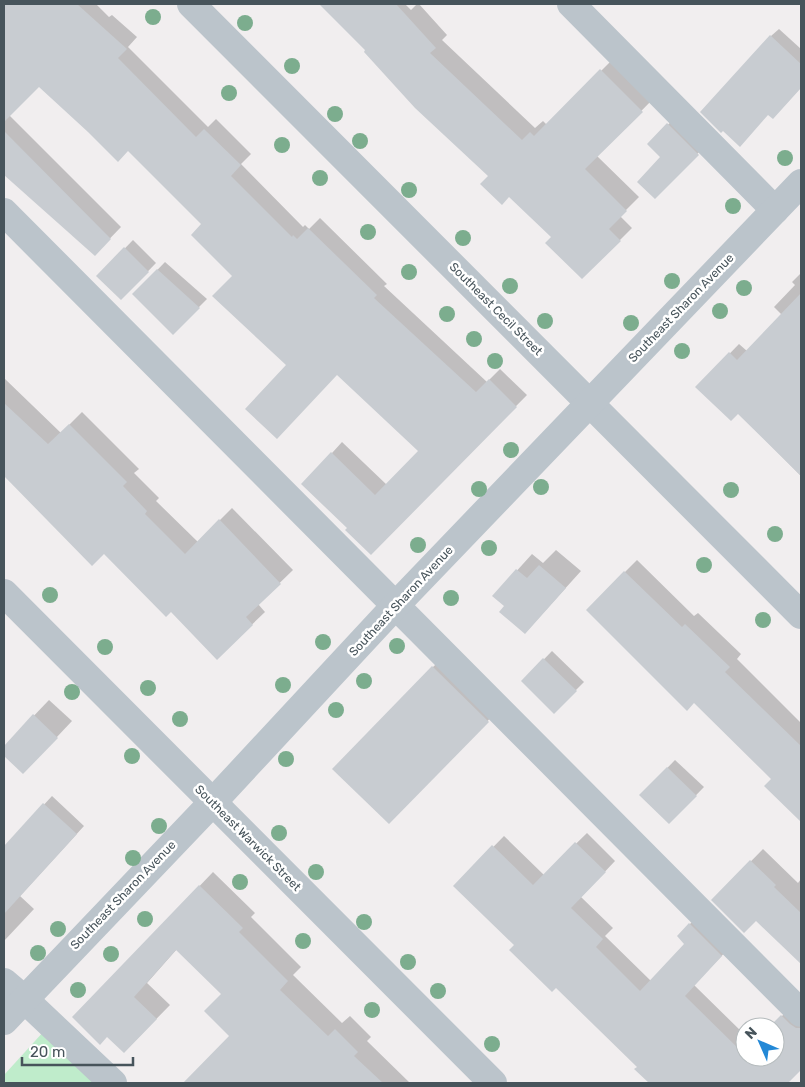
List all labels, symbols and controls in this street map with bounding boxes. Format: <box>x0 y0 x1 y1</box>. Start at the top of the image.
street label: Southeast Sharon Avenue <box>625 251 737 365</box>
street label: Southeast Cecil Street <box>447 260 546 359</box>
street label: Southeast Sharon Avenue <box>346 543 456 659</box>
street label: Southeast Warwick Street <box>192 782 304 894</box>
street label: Southeast Sharon Avenue <box>67 838 179 952</box>
north arrow <box>735 1017 785 1067</box>
text: N <box>742 1024 761 1043</box>
scale bar <box>22 1034 134 1066</box>
text: 20 m <box>30 1043 65 1061</box>

